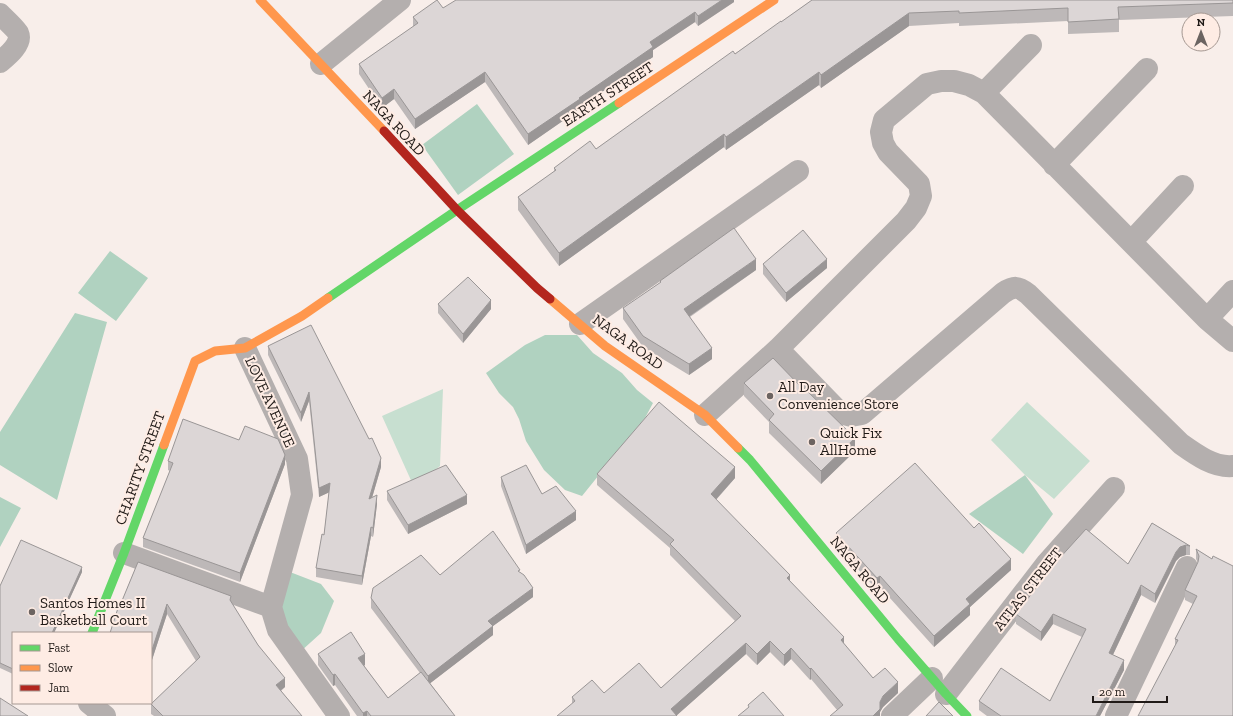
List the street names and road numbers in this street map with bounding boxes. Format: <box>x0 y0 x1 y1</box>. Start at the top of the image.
street label: EARTH STREET <box>559 58 657 130</box>
street label: NAGA ROAD <box>359 87 429 159</box>
street label: NAGA ROAD <box>589 310 667 374</box>
street label: LOVE AVENUE <box>241 354 299 450</box>
street label: CHARITY STREET <box>111 409 169 527</box>
street label: NAGA ROAD <box>826 532 894 608</box>
street label: ATLAS STREET <box>990 544 1066 634</box>

